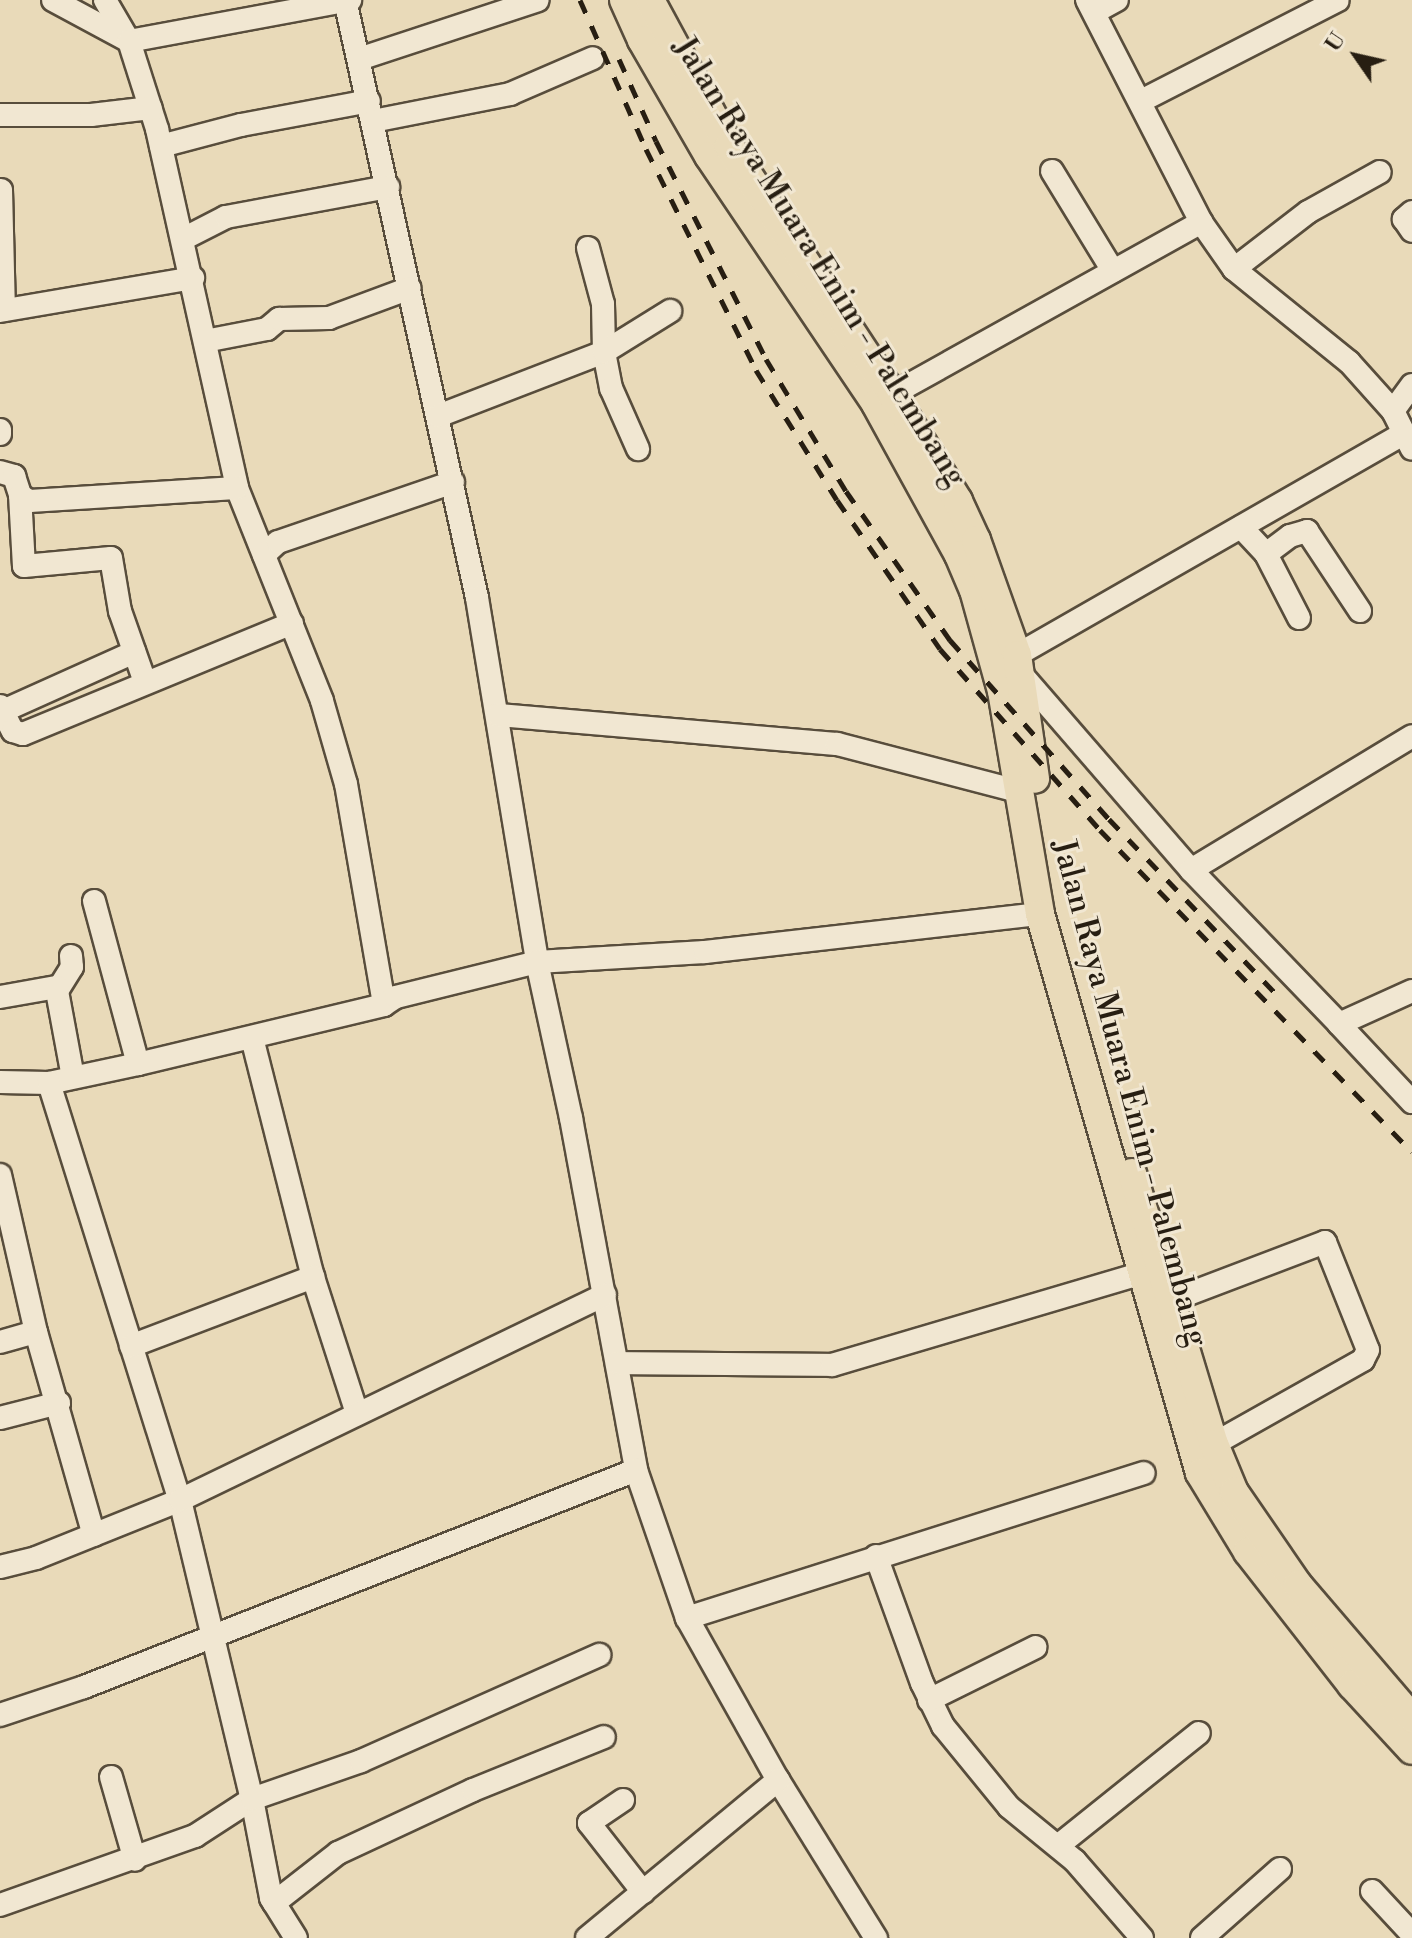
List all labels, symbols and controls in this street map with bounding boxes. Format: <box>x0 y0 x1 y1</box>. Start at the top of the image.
north arrow <box>1316 16 1396 96</box>
text: U <box>1320 28 1352 57</box>
street label: Jalan Raya Muara Enim - Palembang <box>665 30 975 494</box>
street label: Jalan Raya Muara Enim - Palembang <box>1044 835 1216 1351</box>

